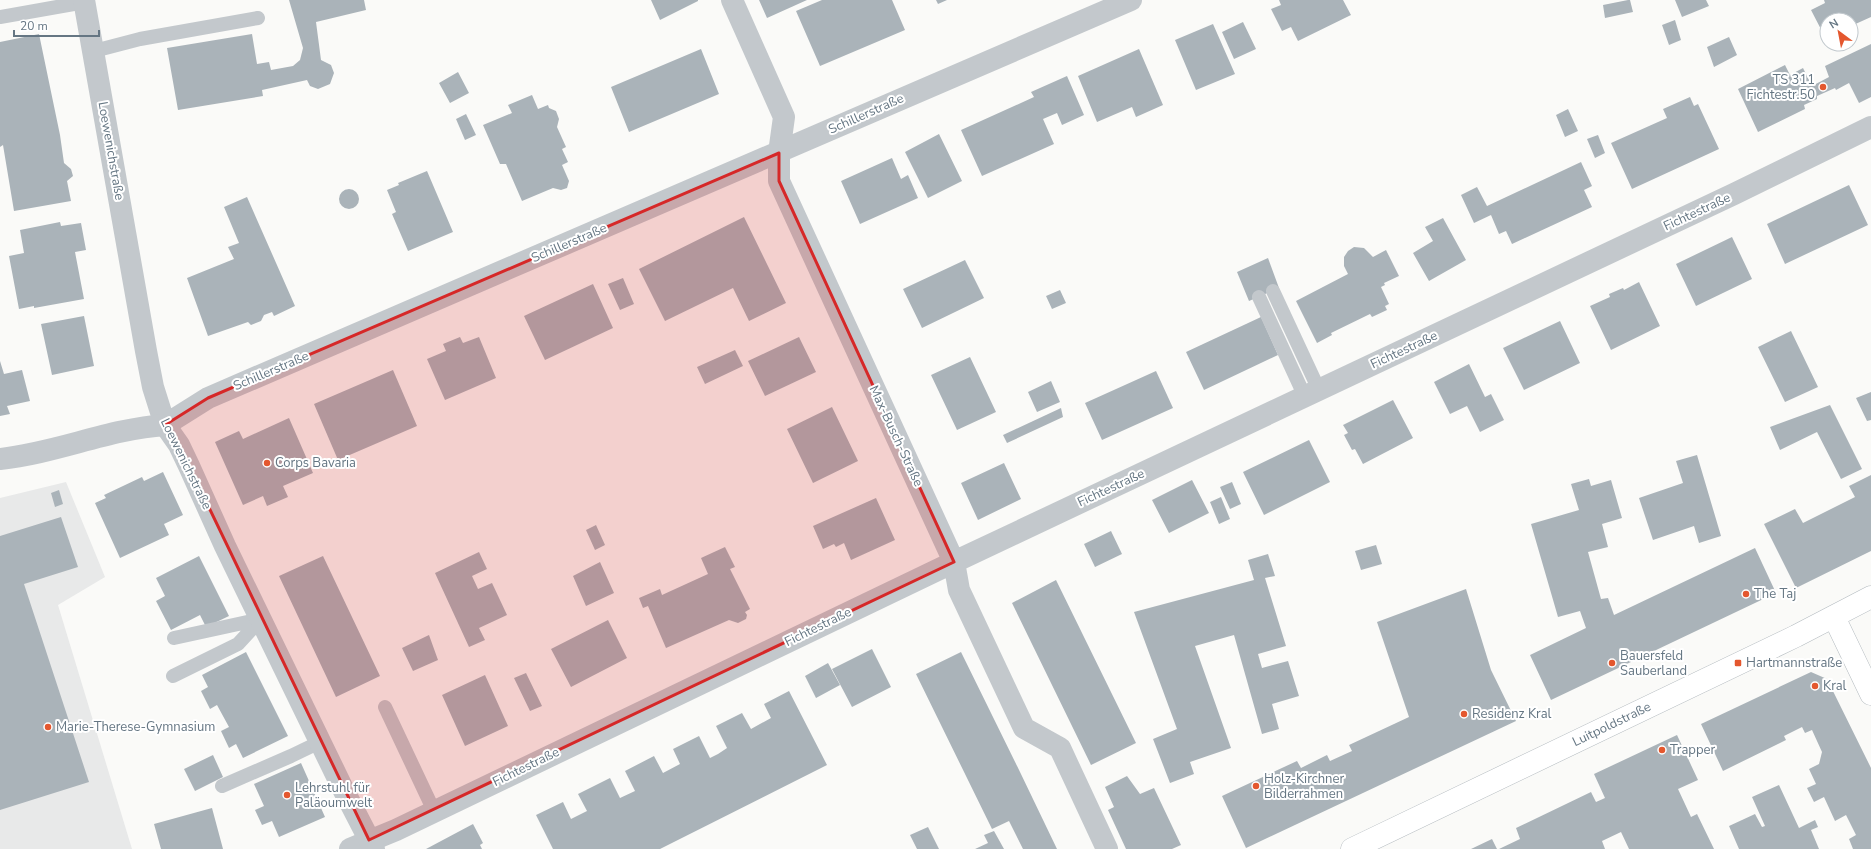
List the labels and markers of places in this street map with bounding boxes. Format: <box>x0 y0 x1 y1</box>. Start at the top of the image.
place label: TS 311 Fichtestr.50 <box>1746 71 1815 104</box>
marker: TS 311 Fichtestr.50 <box>1818 82 1828 92</box>
place label: Corps Bavaria <box>275 454 356 472</box>
marker: Corps Bavaria <box>262 458 272 468</box>
place label: The Taj <box>1754 585 1796 603</box>
marker: The Taj <box>1741 589 1751 599</box>
place label: Bauersfeld Sauberland <box>1620 647 1687 680</box>
place label: Hartmannstraße <box>1746 654 1842 672</box>
marker: Bauersfeld Sauberland <box>1607 658 1617 668</box>
marker: Hartmannstraße <box>1733 658 1743 668</box>
place label: Kral <box>1823 677 1847 695</box>
marker: Kral <box>1810 681 1820 691</box>
place label: Residenz Kral <box>1472 705 1552 723</box>
marker: Residenz Kral <box>1459 709 1469 719</box>
place label: Marie-Therese-Gymnasium <box>56 718 215 736</box>
marker: Marie-Therese-Gymnasium <box>43 722 53 732</box>
place label: Trapper <box>1670 741 1715 759</box>
marker: Trapper <box>1657 745 1667 755</box>
place label: Holz-Kirchner Bilderrahmen <box>1264 770 1344 803</box>
place label: Lehrstuhl für Paläoumwelt <box>295 779 373 812</box>
marker: Holz-Kirchner Bilderrahmen <box>1251 781 1261 791</box>
marker: Lehrstuhl für Paläoumwelt <box>282 790 292 800</box>

